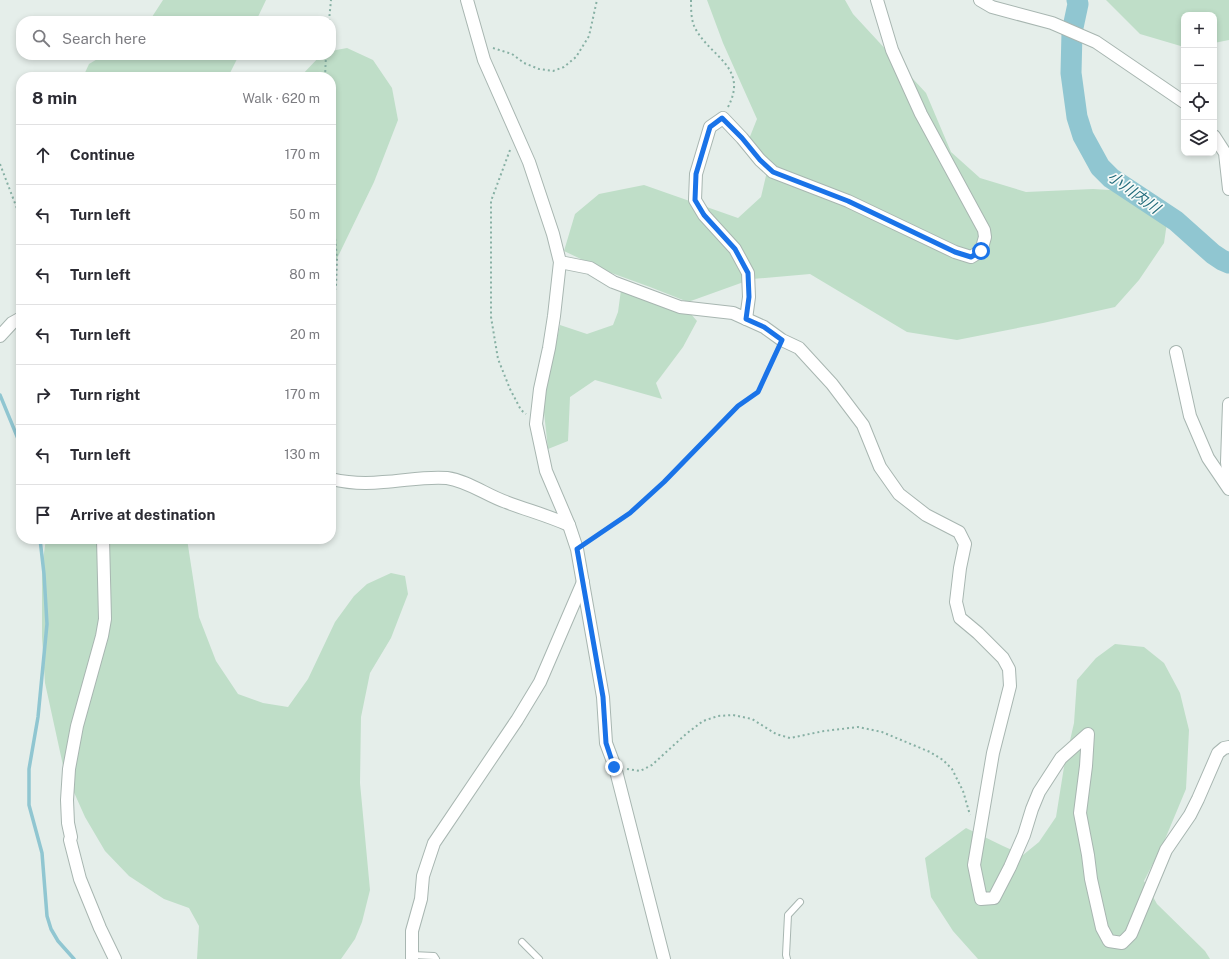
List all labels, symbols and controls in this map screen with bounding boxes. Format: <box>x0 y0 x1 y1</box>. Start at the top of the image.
map controls <box>1181 12 1217 156</box>
button: + <box>1181 12 1217 48</box>
search box <box>16 16 336 60</box>
icon: search <box>30 27 52 49</box>
text: Search here <box>62 30 146 47</box>
button: − <box>1181 48 1217 84</box>
button: locate <box>1181 84 1217 120</box>
text: 8 min <box>32 88 77 108</box>
text: Walk · 620 m <box>242 91 320 106</box>
button: layers <box>1181 120 1217 156</box>
icon: ahead <box>32 144 54 166</box>
text: Continue <box>70 146 135 163</box>
text: 170 m <box>285 147 320 162</box>
water label: 小川内川 <box>1105 167 1165 218</box>
icon: left <box>32 204 54 226</box>
text: Turn left <box>70 206 131 223</box>
text: 50 m <box>289 207 320 222</box>
route start <box>972 242 990 260</box>
icon: left <box>32 264 54 286</box>
text: Turn left <box>70 266 131 283</box>
text: 80 m <box>289 267 320 282</box>
icon: left <box>32 324 54 346</box>
text: Turn left <box>70 326 131 343</box>
text: 20 m <box>290 327 320 342</box>
icon: right <box>32 384 54 406</box>
text: Turn right <box>70 386 140 403</box>
text: 170 m <box>285 387 320 402</box>
icon: left <box>32 444 54 466</box>
text: Turn left <box>70 446 131 463</box>
text: 130 m <box>284 447 320 462</box>
icon: arrive <box>32 504 54 526</box>
text: Arrive at destination <box>70 506 215 523</box>
route end <box>605 758 623 776</box>

